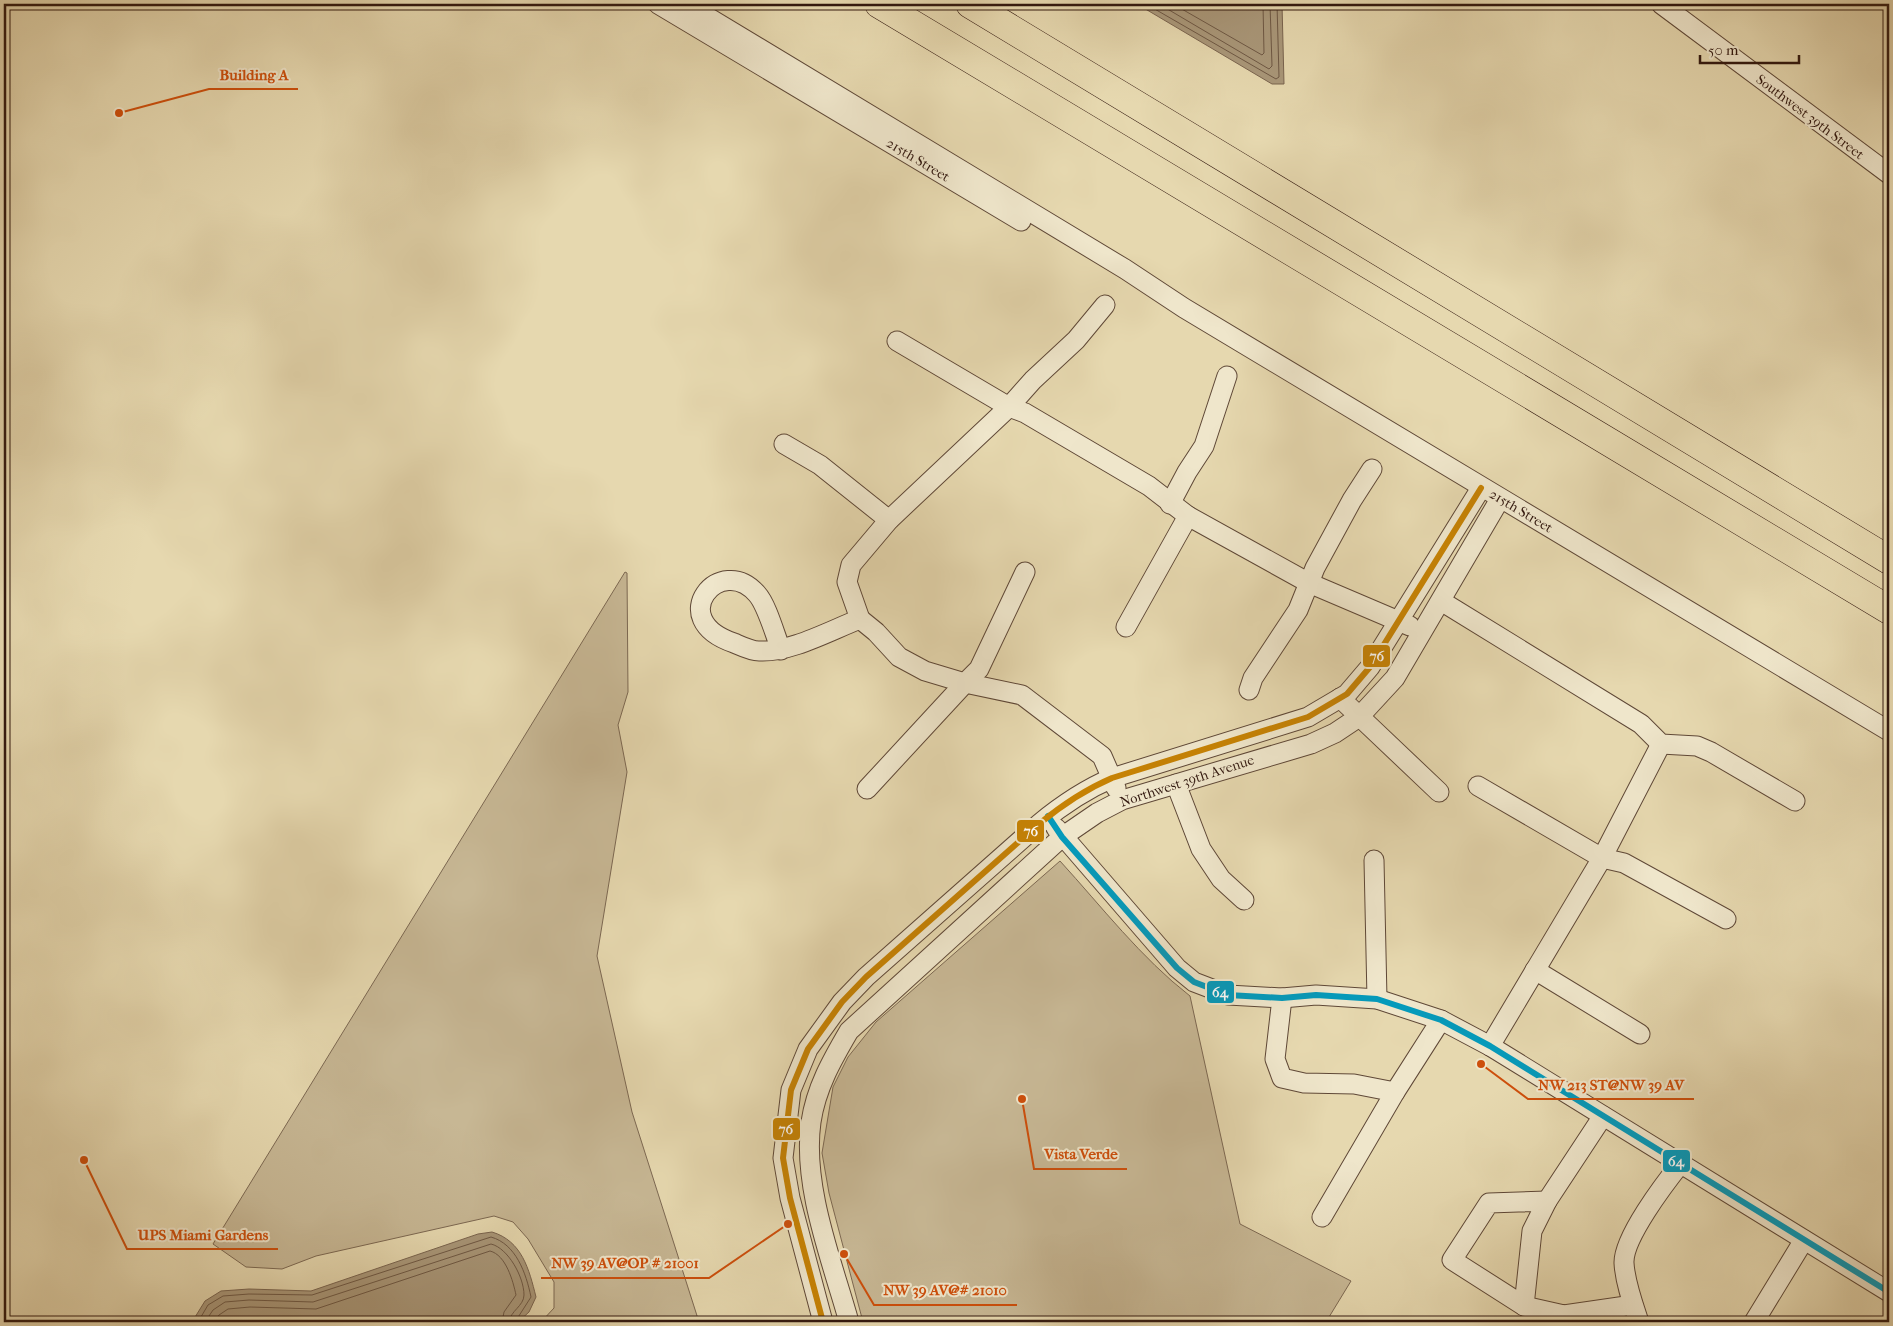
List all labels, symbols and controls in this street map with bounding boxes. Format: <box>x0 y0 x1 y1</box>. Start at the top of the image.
scale bar <box>1700 32 1799 64</box>
text: 50 m <box>1708 41 1739 59</box>
callout: Building A <box>209 59 298 89</box>
text: Building A <box>220 66 290 84</box>
street label: Southwest 39th Street <box>1753 71 1867 163</box>
street label: 215th Street <box>883 134 953 186</box>
street label: 215th Street <box>1486 485 1556 537</box>
line badge: 76 <box>1362 644 1391 668</box>
text: 76 <box>1369 648 1385 665</box>
street label: Northwest 39th Avenue <box>1118 751 1256 811</box>
line badge: 76 <box>1016 819 1045 843</box>
text: 76 <box>1023 823 1039 840</box>
line badge: 64 <box>1206 980 1235 1004</box>
text: 64 <box>1212 984 1229 1001</box>
callout: NW 213 ST@NW 39 AV <box>1528 1069 1694 1099</box>
text: NW 213 ST@NW 39 AV <box>1538 1076 1685 1094</box>
line badge: 76 <box>772 1117 801 1141</box>
text: 76 <box>778 1121 794 1138</box>
callout: Vista Verde <box>1034 1139 1127 1169</box>
text: Vista Verde <box>1043 1145 1118 1163</box>
line badge: 64 <box>1662 1149 1691 1173</box>
text: 64 <box>1668 1153 1685 1170</box>
callout: UPS Miami Gardens <box>127 1219 278 1249</box>
text: UPS Miami Gardens <box>137 1226 269 1244</box>
callout: NW 39 AV@OP # 21001 <box>541 1248 709 1278</box>
text: NW 39 AV@OP # 21001 <box>551 1254 699 1272</box>
callout: NW 39 AV@# 21010 <box>874 1275 1017 1305</box>
text: NW 39 AV@# 21010 <box>883 1281 1007 1299</box>

